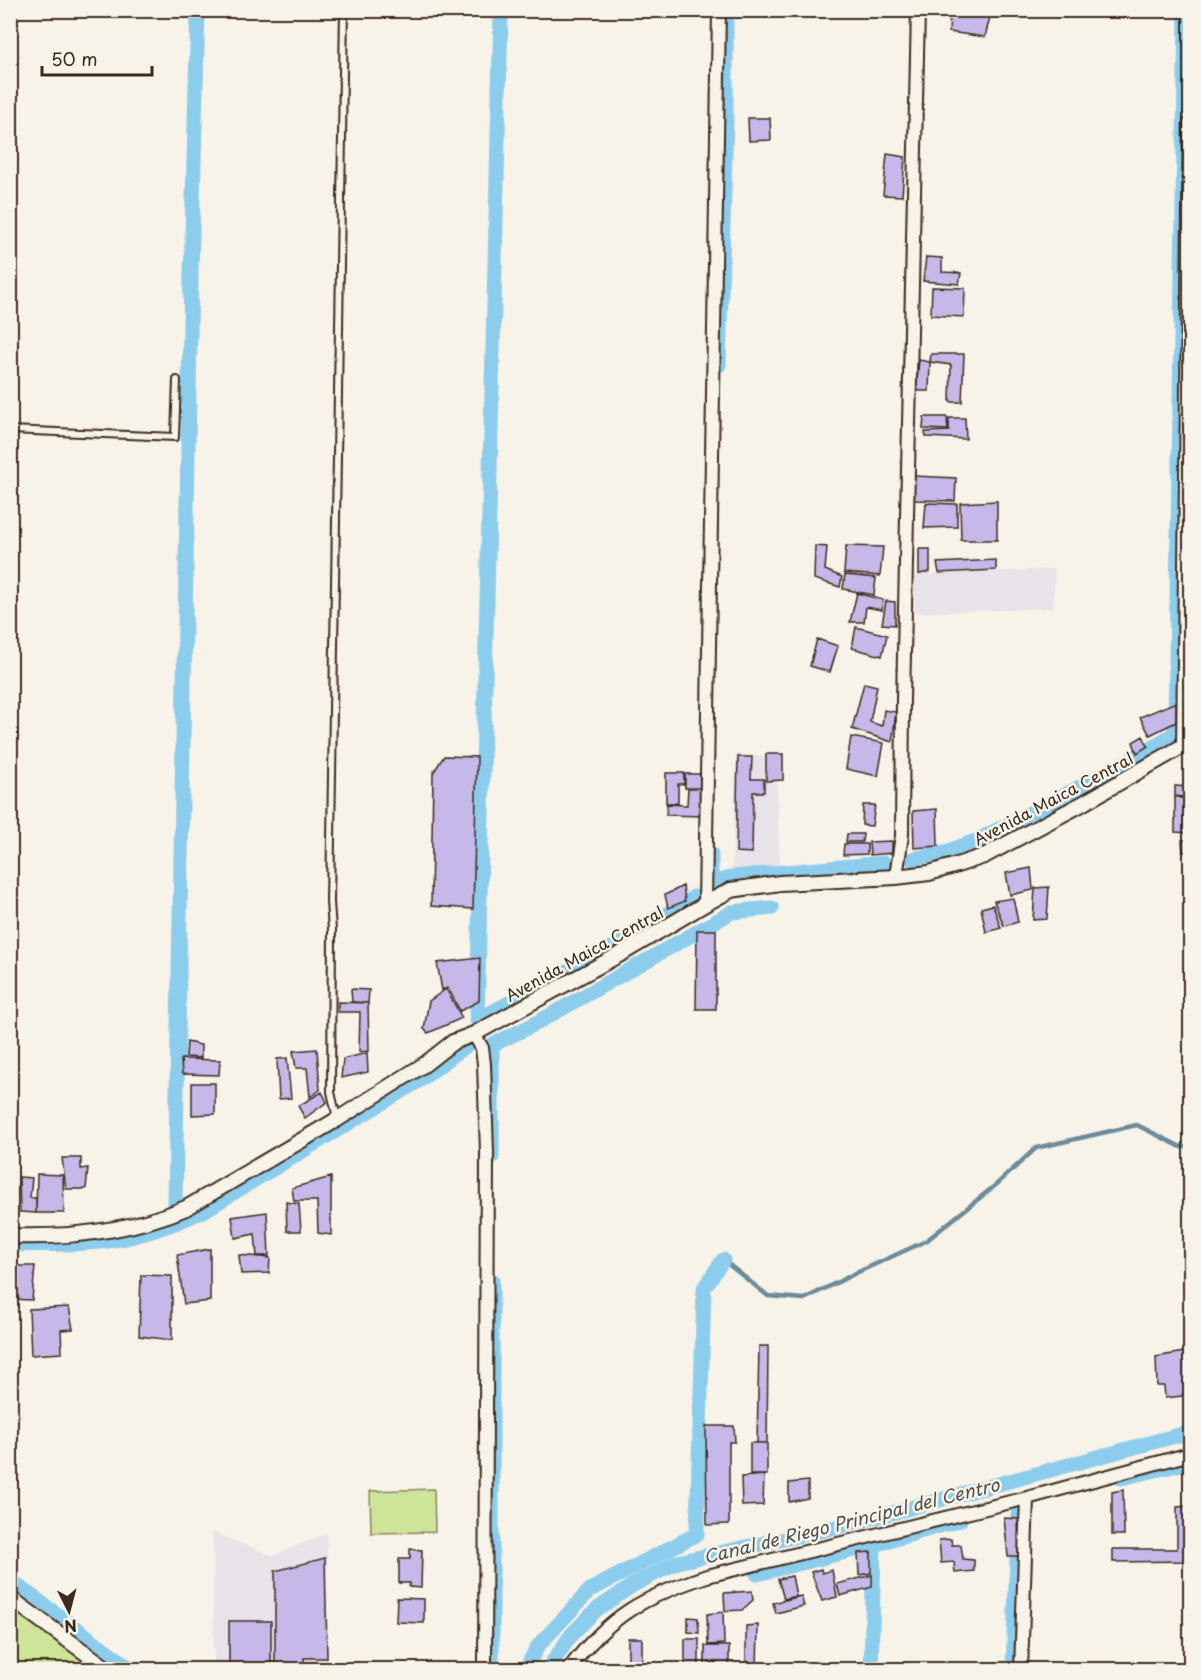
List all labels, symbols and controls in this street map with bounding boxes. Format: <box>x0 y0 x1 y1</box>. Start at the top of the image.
scale bar <box>42 39 152 77</box>
text: 50 m <box>51 45 98 72</box>
street label: Avenida Maica Central <box>969 746 1137 850</box>
street label: Avenida Maica Central <box>500 899 668 1007</box>
water label: Canal de Riego Principal del Centro <box>700 1470 1003 1570</box>
north arrow <box>39 1581 99 1641</box>
text: N <box>63 1614 78 1640</box>

